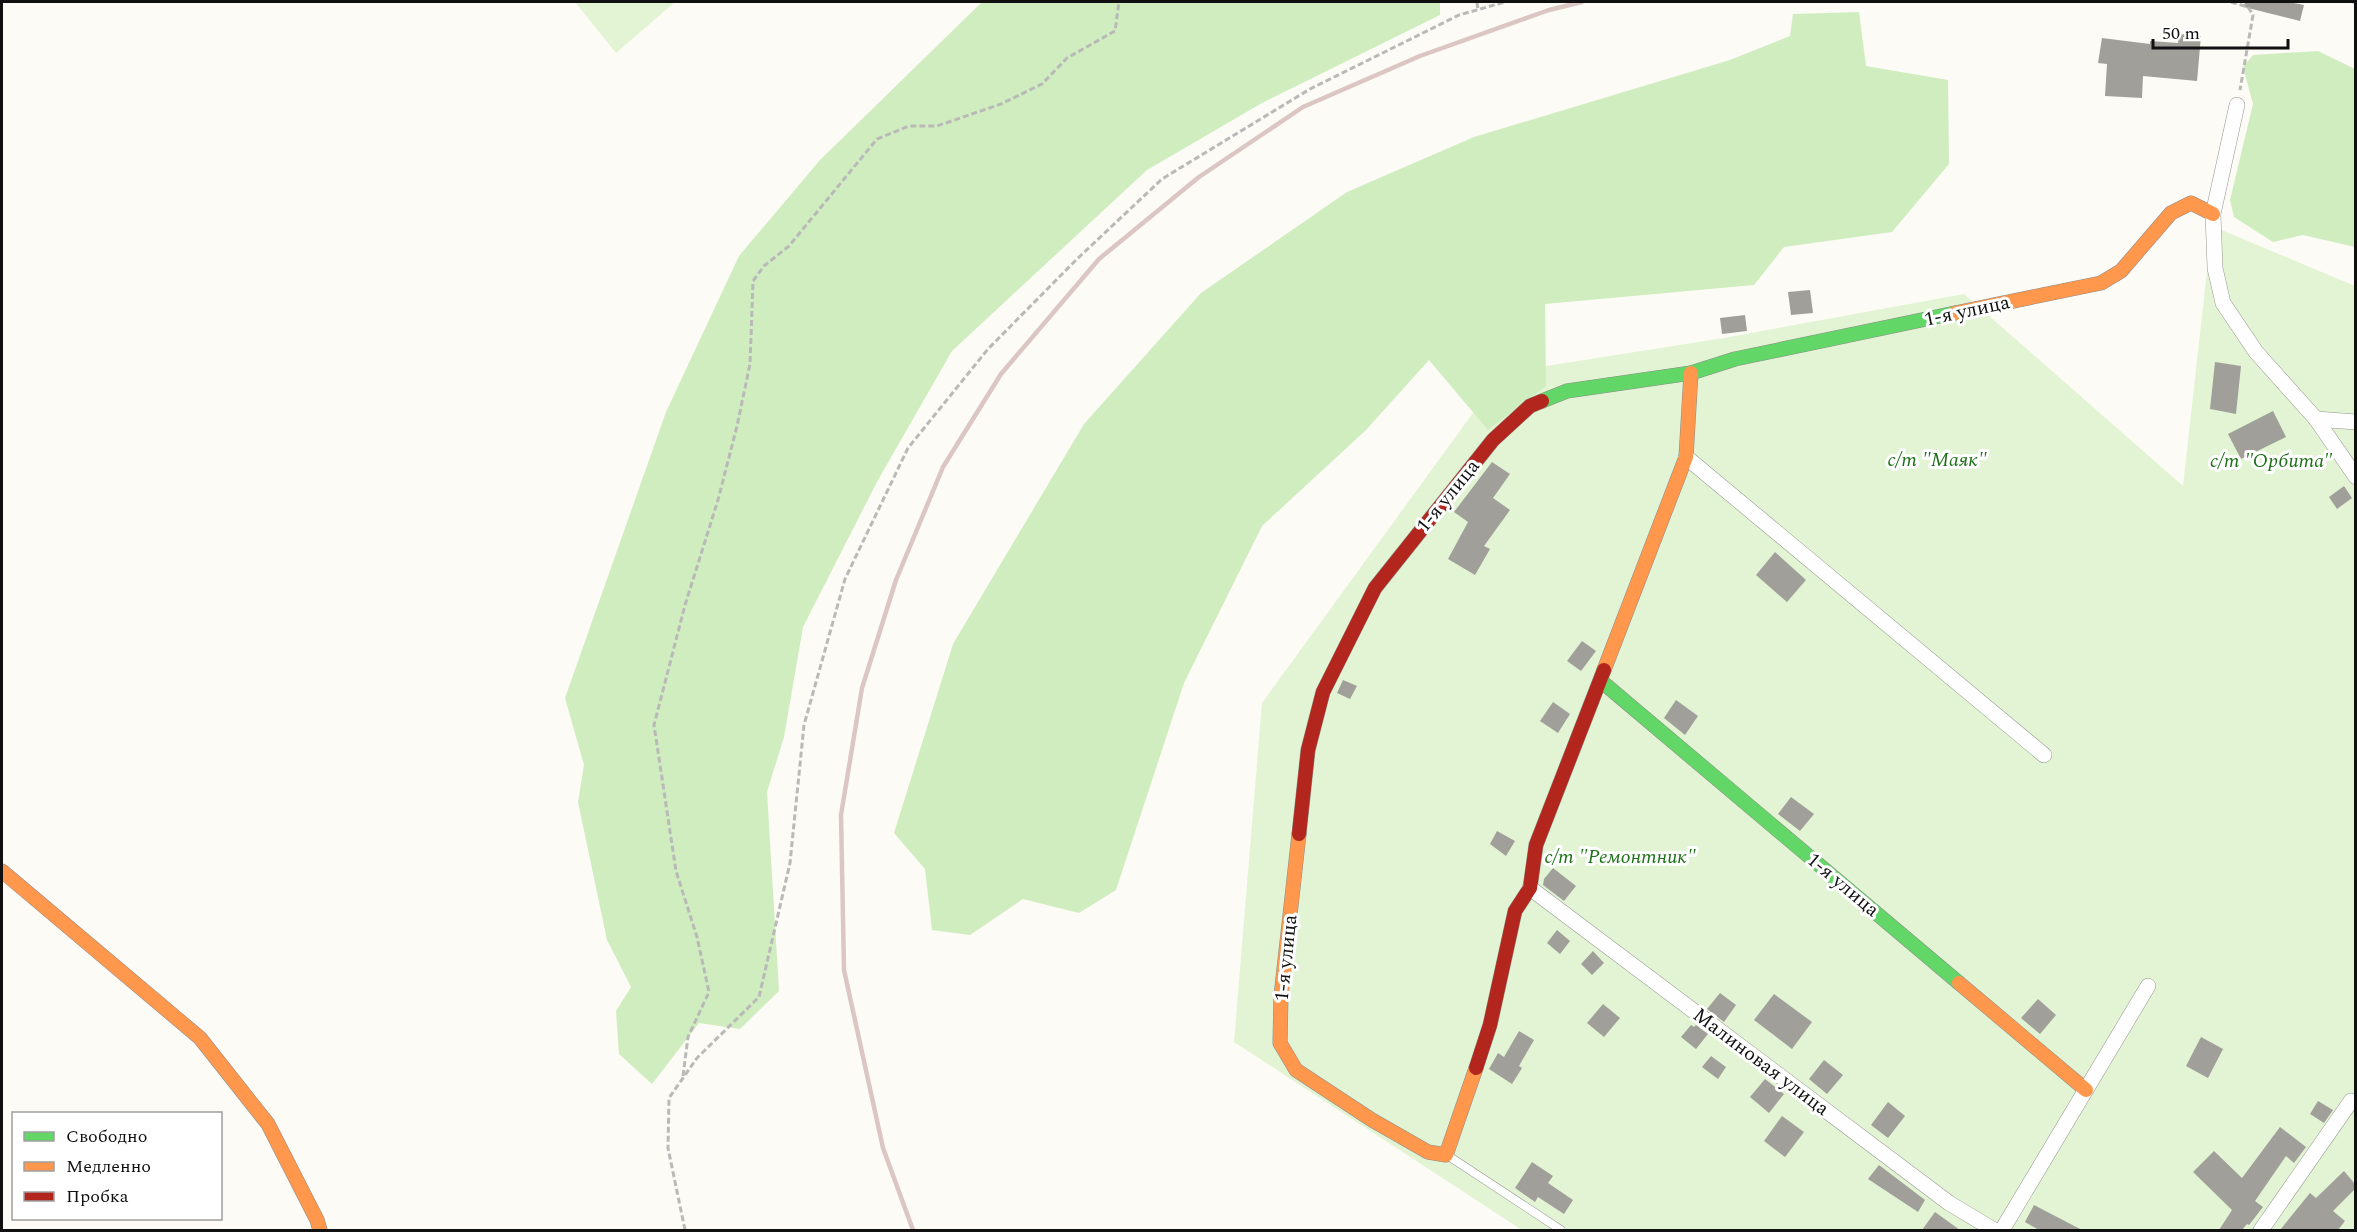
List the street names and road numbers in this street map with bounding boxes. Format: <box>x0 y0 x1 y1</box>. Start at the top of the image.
street label: 1-я улица <box>1921 287 2013 335</box>
street label: 1-я улица <box>1409 453 1487 539</box>
street label: 1-я улица <box>1800 846 1886 925</box>
street label: 1-я улица <box>1267 913 1305 1003</box>
street label: Малиновая улица <box>1686 1001 1836 1124</box>

